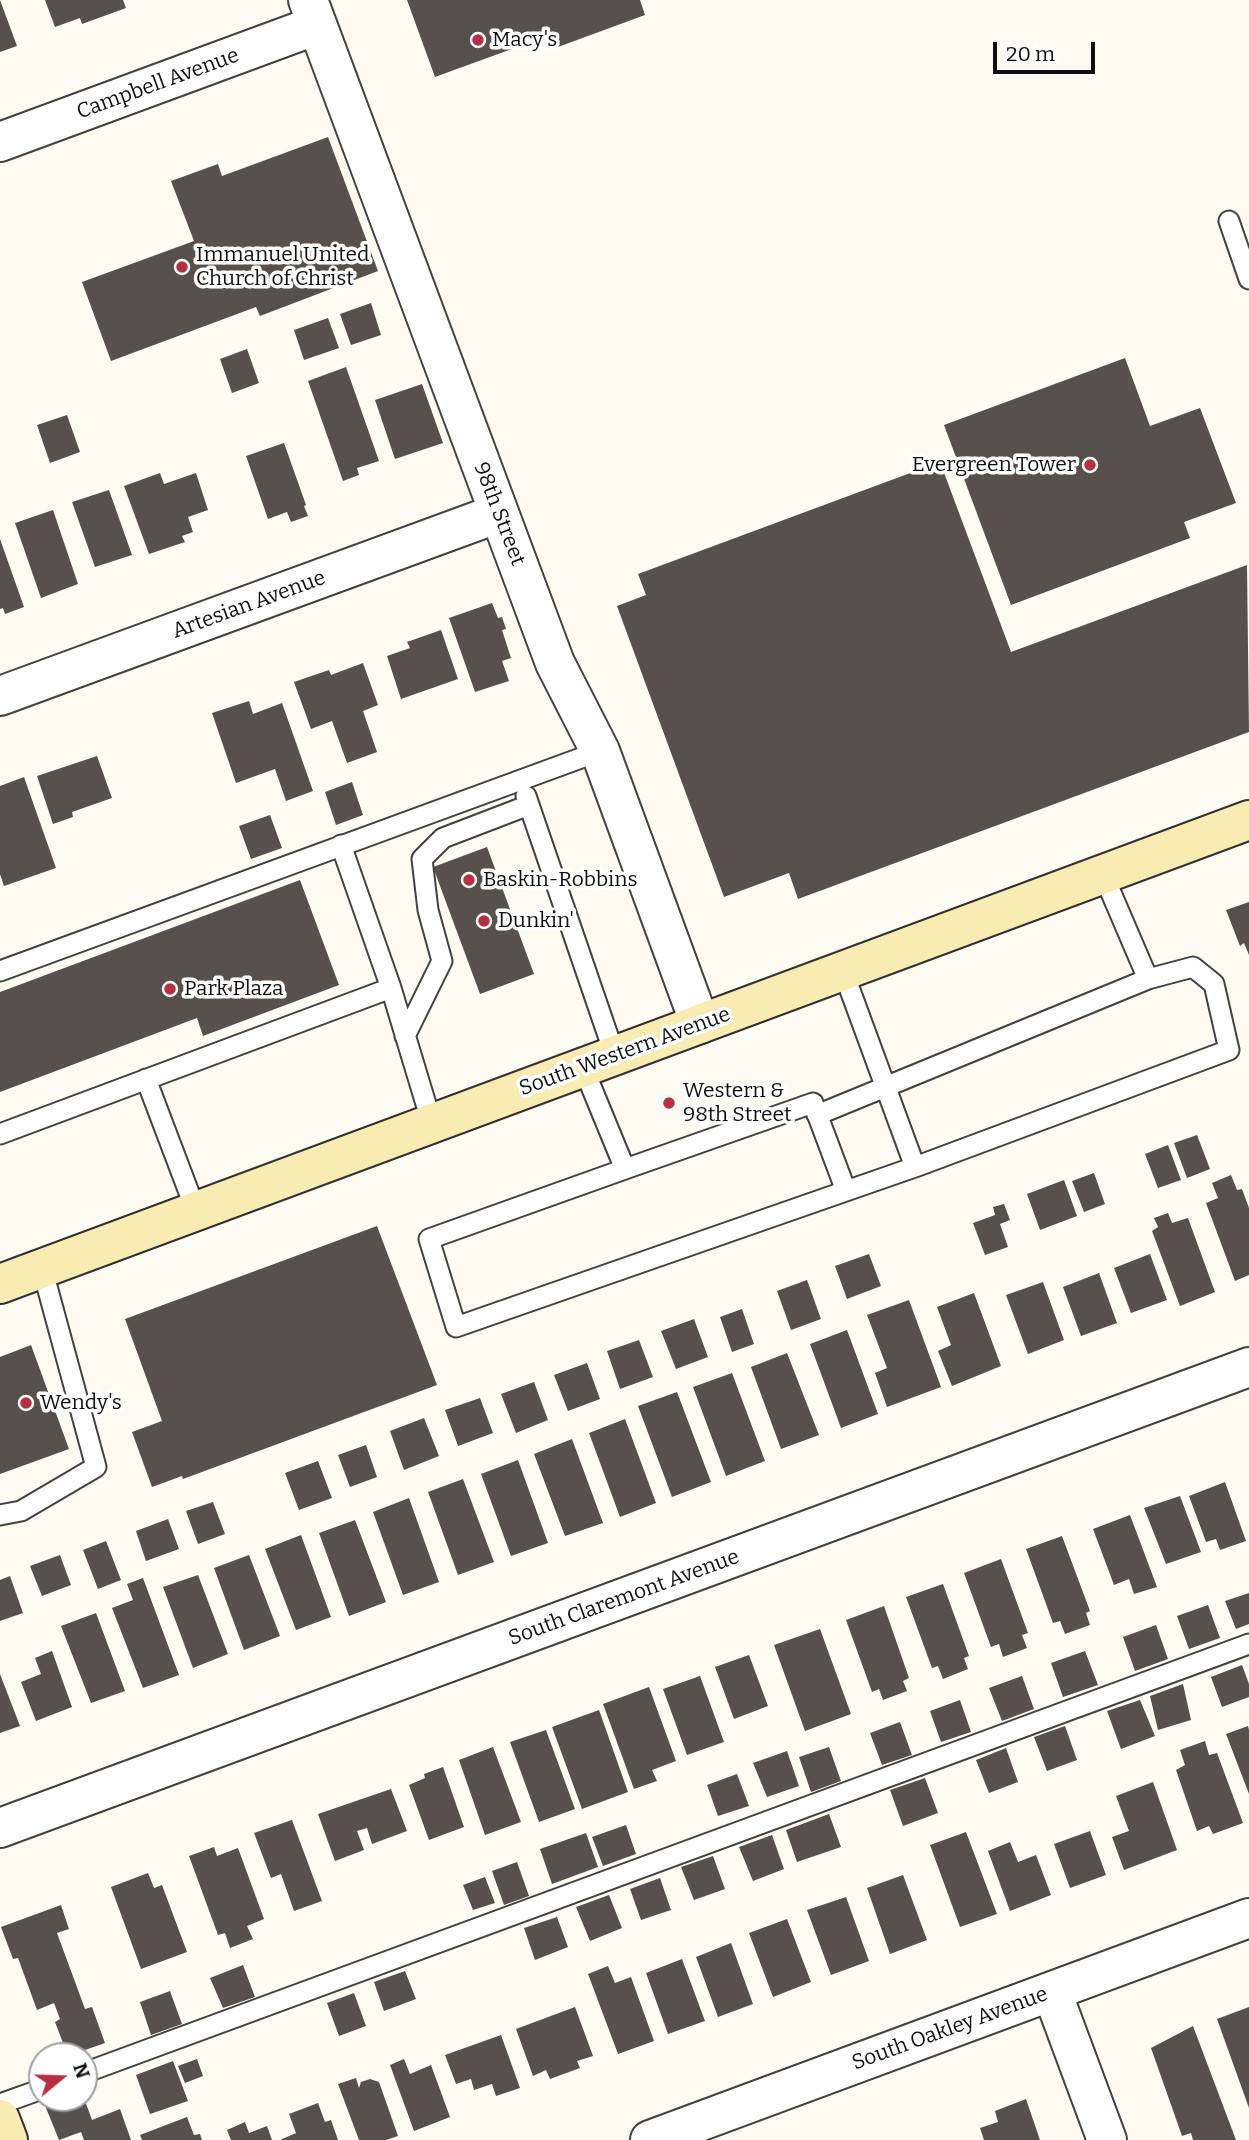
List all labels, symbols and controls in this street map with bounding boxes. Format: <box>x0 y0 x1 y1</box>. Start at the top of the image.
place label: Macy's <box>492 27 557 53</box>
scale bar <box>997 28 1098 72</box>
marker: Macy's <box>470 32 486 48</box>
text: 20 m <box>1006 41 1055 67</box>
street label: Campbell Avenue <box>73 43 243 125</box>
place label: Immanuel United Church of Christ <box>196 242 370 292</box>
marker: Immanuel United Church of Christ <box>174 259 190 275</box>
place label: Evergreen Tower <box>912 452 1076 478</box>
marker: Evergreen Tower <box>1082 457 1098 473</box>
street label: 98th Street <box>468 459 530 569</box>
street label: Artesian Avenue <box>169 566 329 644</box>
place label: Baskin-Robbins <box>483 867 638 893</box>
marker: Baskin-Robbins <box>461 872 477 888</box>
place label: Dunkin' <box>498 908 574 934</box>
marker: Dunkin' <box>476 913 492 929</box>
place label: Park Plaza <box>184 976 284 1002</box>
marker: Park Plaza <box>162 981 178 997</box>
street label: South Western Avenue <box>516 1002 734 1102</box>
place label: Western & 98th Street <box>683 1078 792 1128</box>
marker: Western & 98th Street <box>661 1095 677 1111</box>
place label: Wendy's <box>40 1390 122 1416</box>
marker: Wendy's <box>18 1395 34 1411</box>
street label: South Claremont Avenue <box>505 1545 743 1651</box>
street label: South Oakley Avenue <box>849 1982 1051 2076</box>
north arrow <box>28 2042 98 2112</box>
text: N <box>68 2060 95 2081</box>

